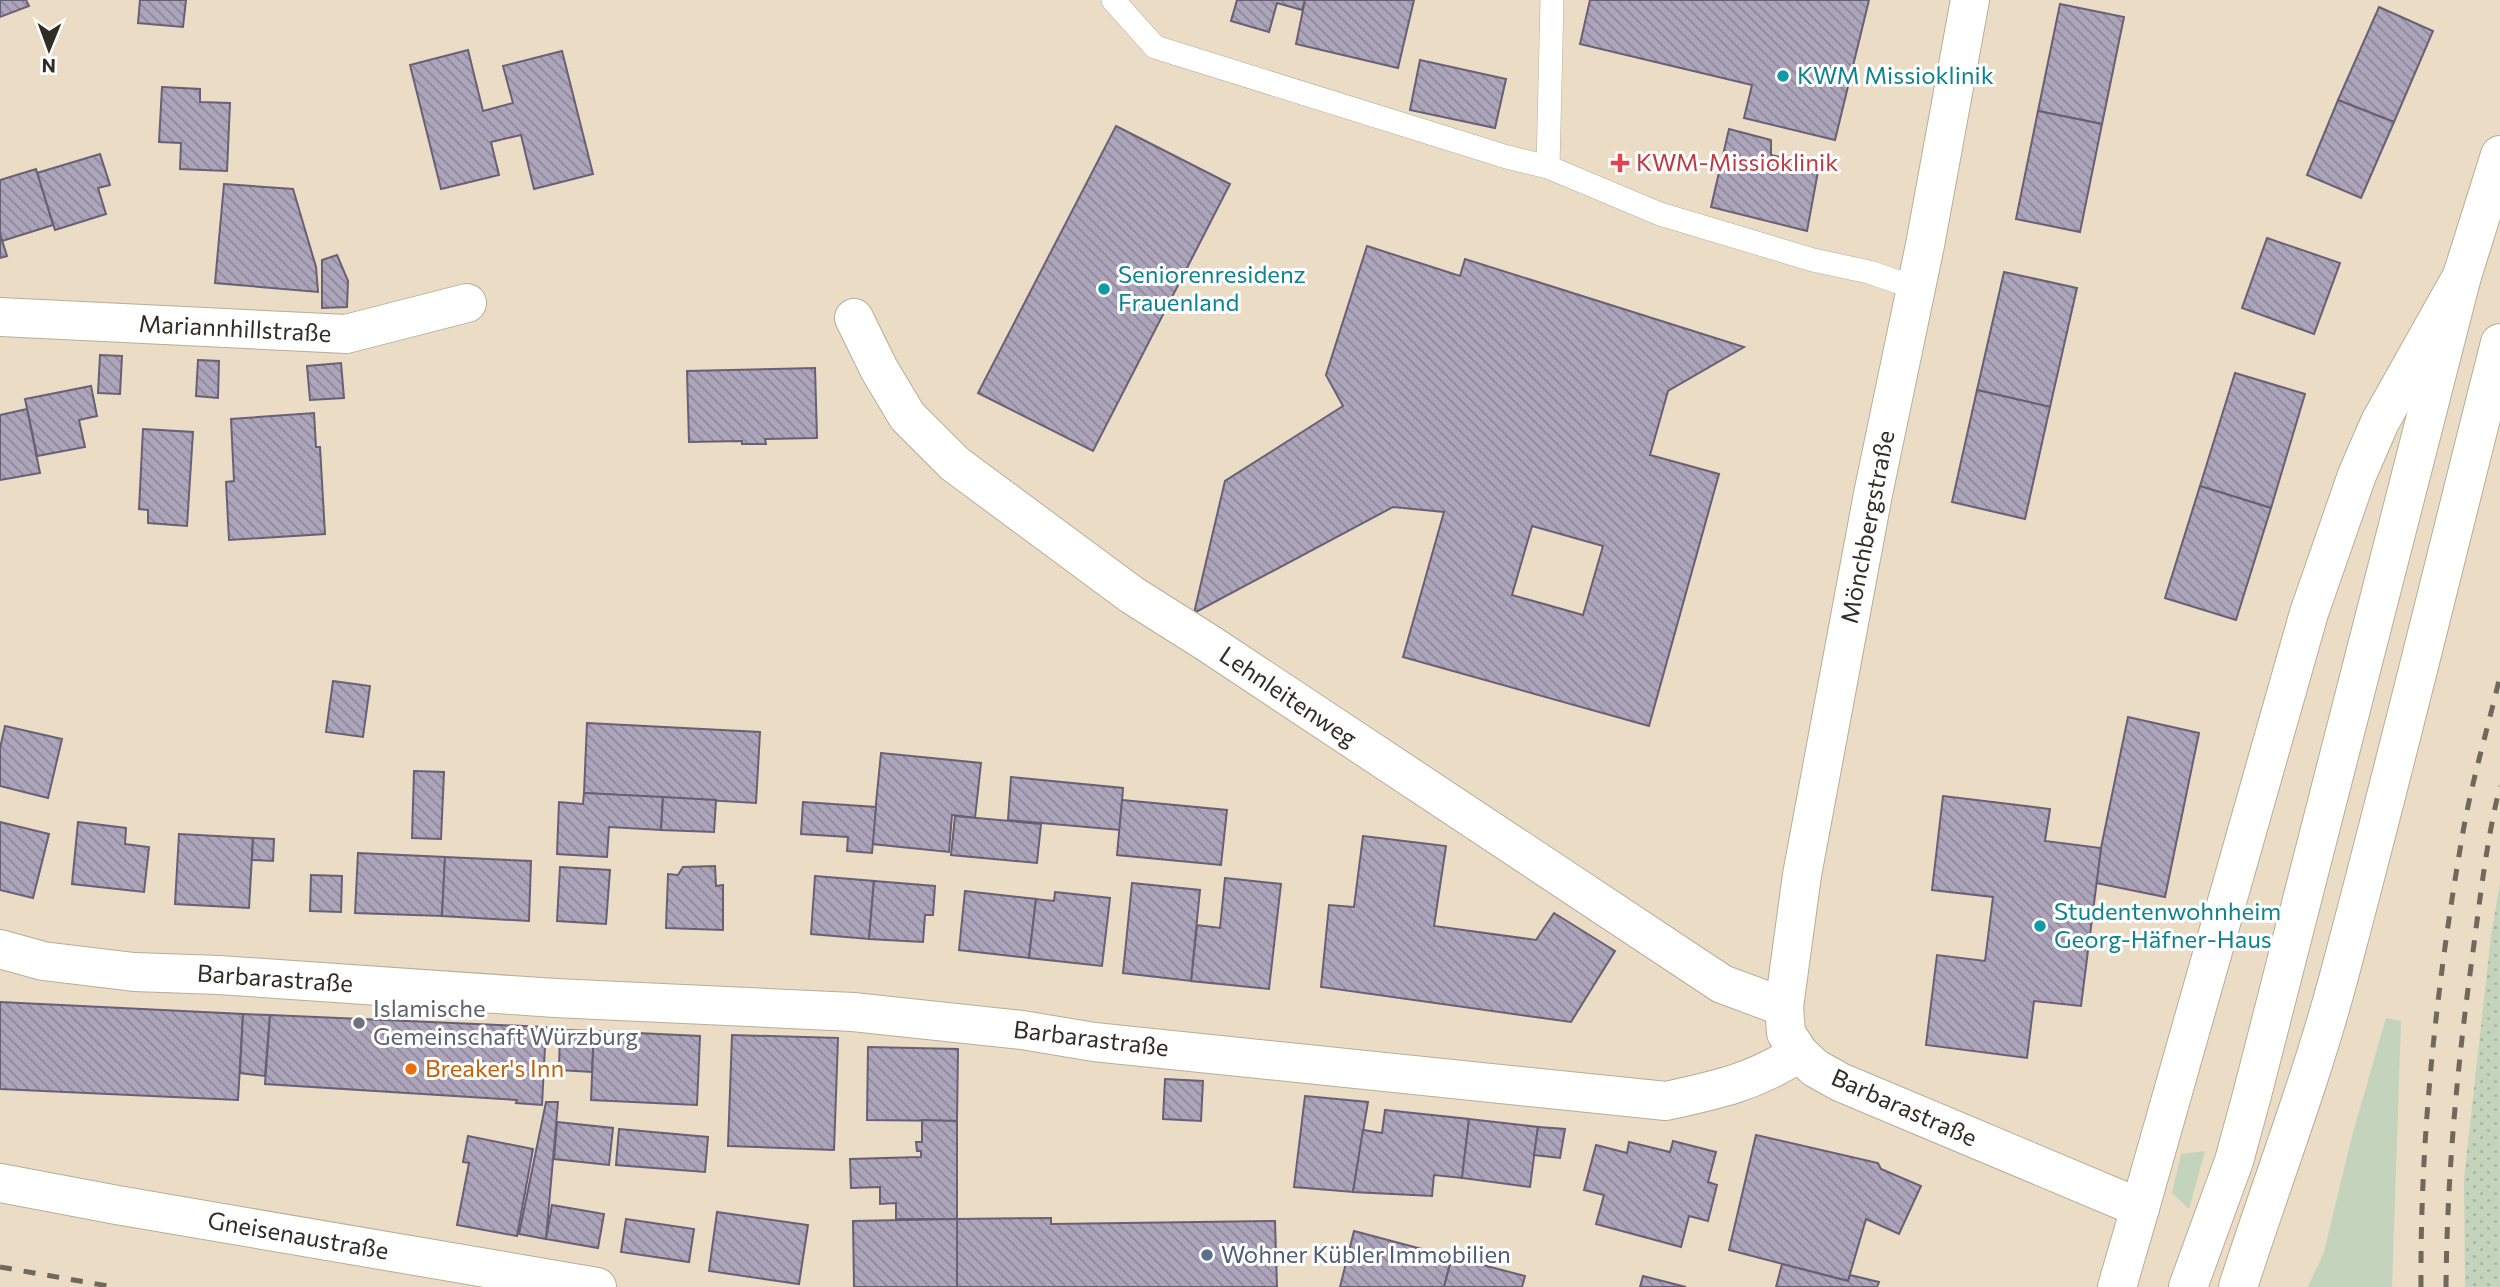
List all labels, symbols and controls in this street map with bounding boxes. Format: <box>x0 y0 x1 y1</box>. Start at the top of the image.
north arrow <box>14 14 84 84</box>
text: N <box>41 55 56 78</box>
place label: KWM Missioklinik <box>1797 60 1994 89</box>
marker: KWM Missioklinik <box>1775 68 1791 84</box>
place label: KWM-Missioklinik <box>1636 147 1838 176</box>
marker: KWM-Missioklinik <box>1610 153 1630 173</box>
place label: Seniorenresidenz Frauenland <box>1118 259 1306 316</box>
marker: Seniorenresidenz Frauenland <box>1096 281 1112 297</box>
street label: Mariannhillstraße <box>138 308 332 347</box>
street label: Mönchbergstraße <box>1834 428 1899 626</box>
street label: Lehnleitenweg <box>1215 639 1363 752</box>
place label: Studentenwohnheim Georg-Häfner-Haus <box>2054 896 2281 953</box>
marker: Studentenwohnheim Georg-Häfner-Haus <box>2032 918 2048 934</box>
street label: Barbarastraße <box>196 958 354 997</box>
place label: Islamische Gemeinschaft Würzburg <box>373 993 638 1050</box>
street label: Barbarastraße <box>1012 1014 1170 1061</box>
marker: Islamische Gemeinschaft Würzburg <box>351 1015 367 1031</box>
place label: Breaker's Inn <box>425 1053 564 1082</box>
marker: Breaker's Inn <box>403 1061 419 1077</box>
street label: Barbarastraße <box>1827 1062 1982 1152</box>
street label: Gneisenaustraße <box>206 1204 391 1265</box>
place label: Wohner Kübler Immobilien <box>1221 1239 1511 1268</box>
marker: Wohner Kübler Immobilien <box>1199 1247 1215 1263</box>

